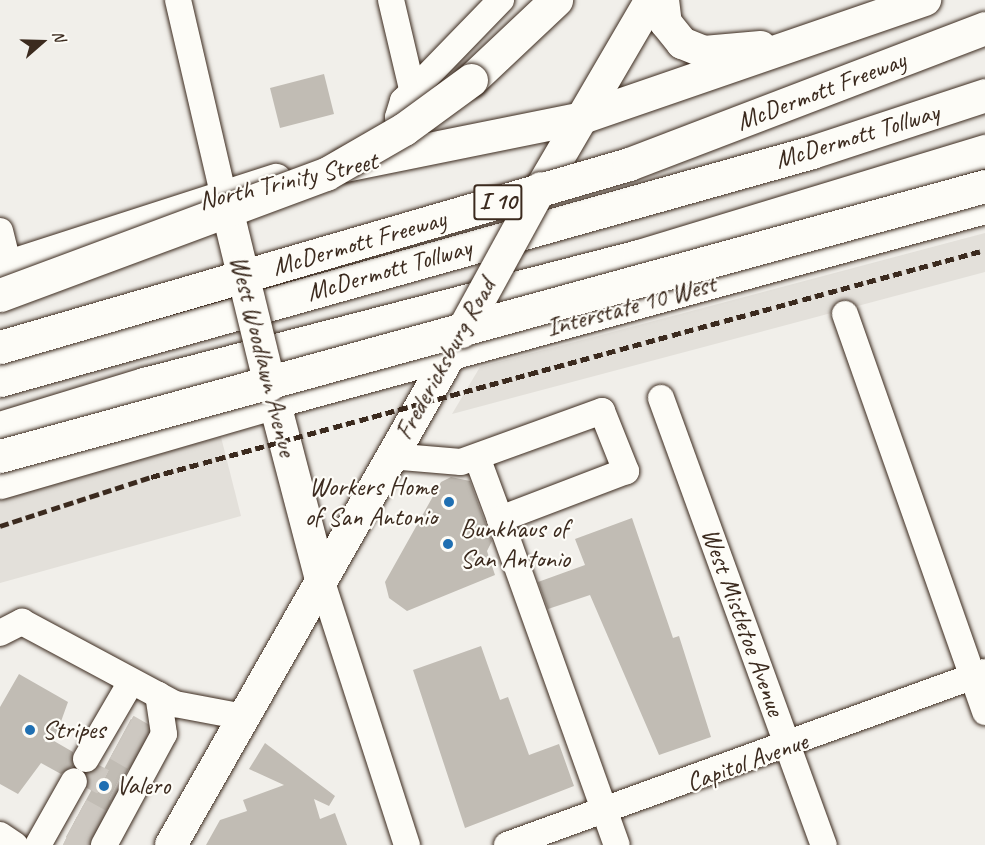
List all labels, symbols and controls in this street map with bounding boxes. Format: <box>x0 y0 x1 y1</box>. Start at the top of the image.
north arrow <box>12 12 72 72</box>
text: N <box>48 28 70 44</box>
street label: McDermott Freeway <box>732 44 910 138</box>
street label: McDermott Tollway <box>772 96 942 176</box>
street label: North Trinity Street <box>196 145 380 217</box>
road number: I 10 <box>472 181 524 223</box>
street label: McDermott Freeway <box>269 203 449 283</box>
street label: McDermott Tollway <box>304 232 474 308</box>
street label: West Woodlawn Avenue <box>223 253 303 459</box>
street label: Interstate 10 West <box>543 268 719 344</box>
street label: Fredericksburg Road <box>388 273 502 445</box>
place label: Workers Home of San Antonio <box>304 471 437 532</box>
marker: Workers Home of San Antonio <box>442 495 456 509</box>
place label: Bunkhaus of San Antonio <box>460 513 570 574</box>
street label: West Mistletoe Avenue <box>695 524 791 720</box>
marker: Bunkhaus of San Antonio <box>441 537 455 551</box>
place label: Stripes <box>42 714 105 746</box>
marker: Stripes <box>23 723 37 737</box>
street label: Capitol Avenue <box>682 726 812 798</box>
place label: Valero <box>116 770 170 802</box>
marker: Valero <box>97 779 111 793</box>

